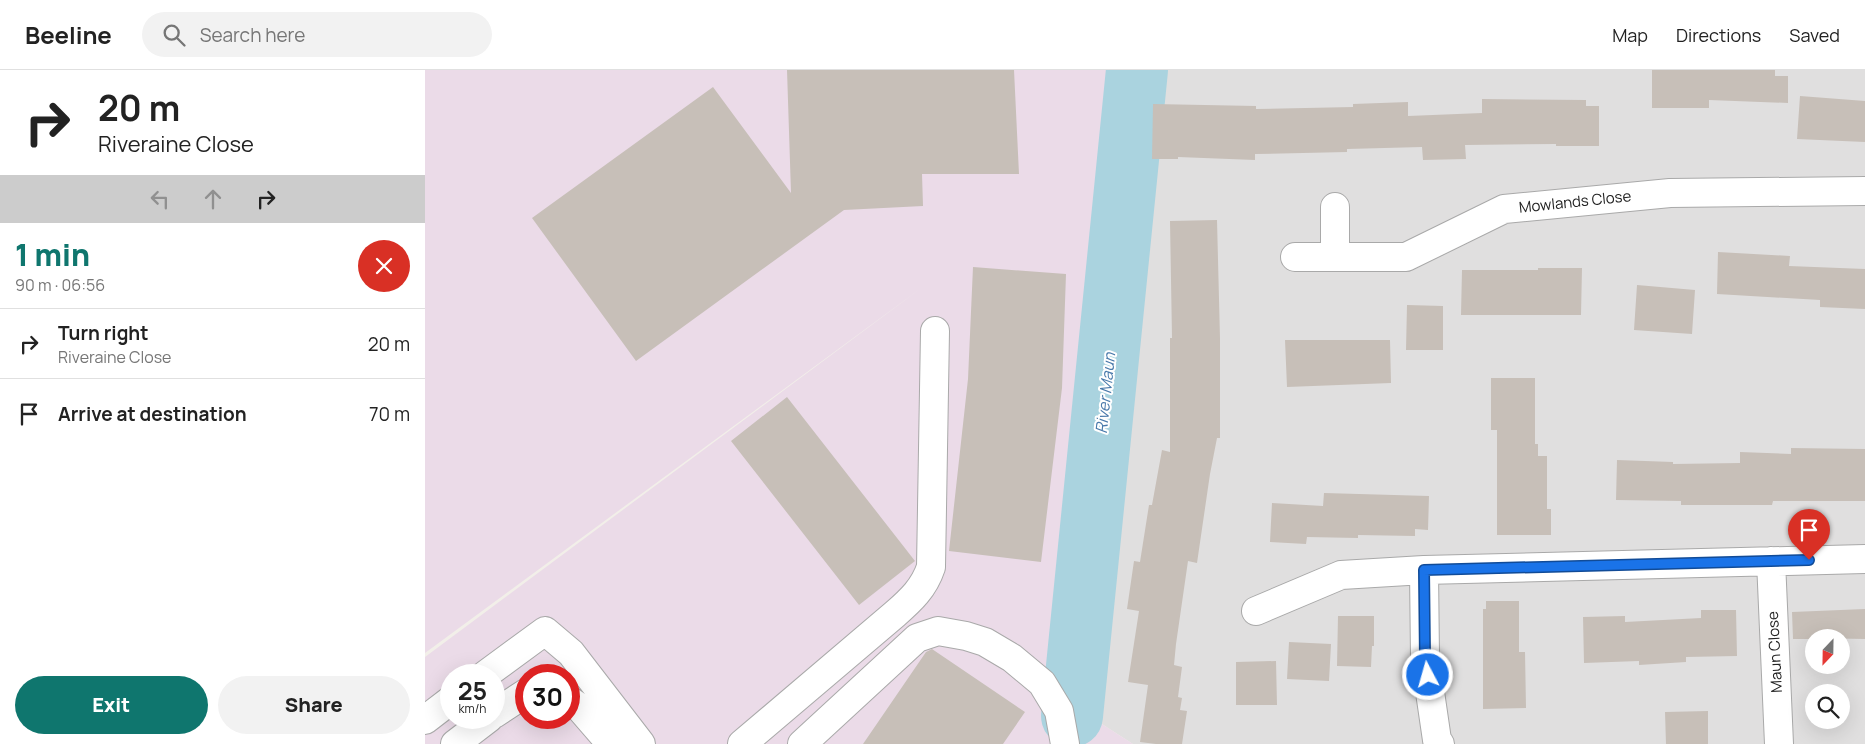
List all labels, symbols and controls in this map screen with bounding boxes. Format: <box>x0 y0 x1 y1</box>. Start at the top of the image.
search box <box>142 12 492 57</box>
text: Beeline <box>25 18 112 51</box>
icon: search <box>160 21 188 49</box>
text: Search here <box>200 22 305 48</box>
text: Map <box>1612 23 1648 47</box>
text: Directions <box>1676 23 1761 47</box>
text: Saved <box>1789 23 1840 47</box>
text: 20 m <box>98 84 180 132</box>
icon: right <box>15 90 80 155</box>
text: Riveraine Close <box>98 129 254 159</box>
icon: left <box>146 185 174 213</box>
icon: ahead <box>199 185 227 213</box>
icon: right <box>252 185 280 213</box>
street label: Mowlands Close <box>1518 185 1632 218</box>
text: 1 min <box>15 234 90 275</box>
button: close <box>358 240 410 292</box>
text: 90 m · 06:56 <box>15 274 105 296</box>
text: Turn right <box>58 320 148 346</box>
icon: right <box>15 330 43 358</box>
text: 20 m <box>368 331 410 357</box>
text: Riveraine Close <box>58 346 171 368</box>
water label: River Maun <box>1090 351 1120 435</box>
icon: arrive <box>15 400 43 428</box>
text: Arrive at destination <box>58 401 247 427</box>
text: 70 m <box>369 401 410 427</box>
pin <box>1788 509 1830 560</box>
icon: arrive <box>1795 516 1823 544</box>
street label: Maun Close <box>1762 611 1787 693</box>
north arrow <box>1805 629 1850 674</box>
map controls <box>1805 629 1850 729</box>
position arrow <box>1401 648 1453 700</box>
speed limit sign: 30 <box>515 664 580 729</box>
text: 25 <box>458 673 487 708</box>
button: Exit <box>15 676 208 734</box>
button: Share <box>218 676 410 734</box>
button: search <box>1805 684 1850 729</box>
text: km/h <box>459 700 486 717</box>

